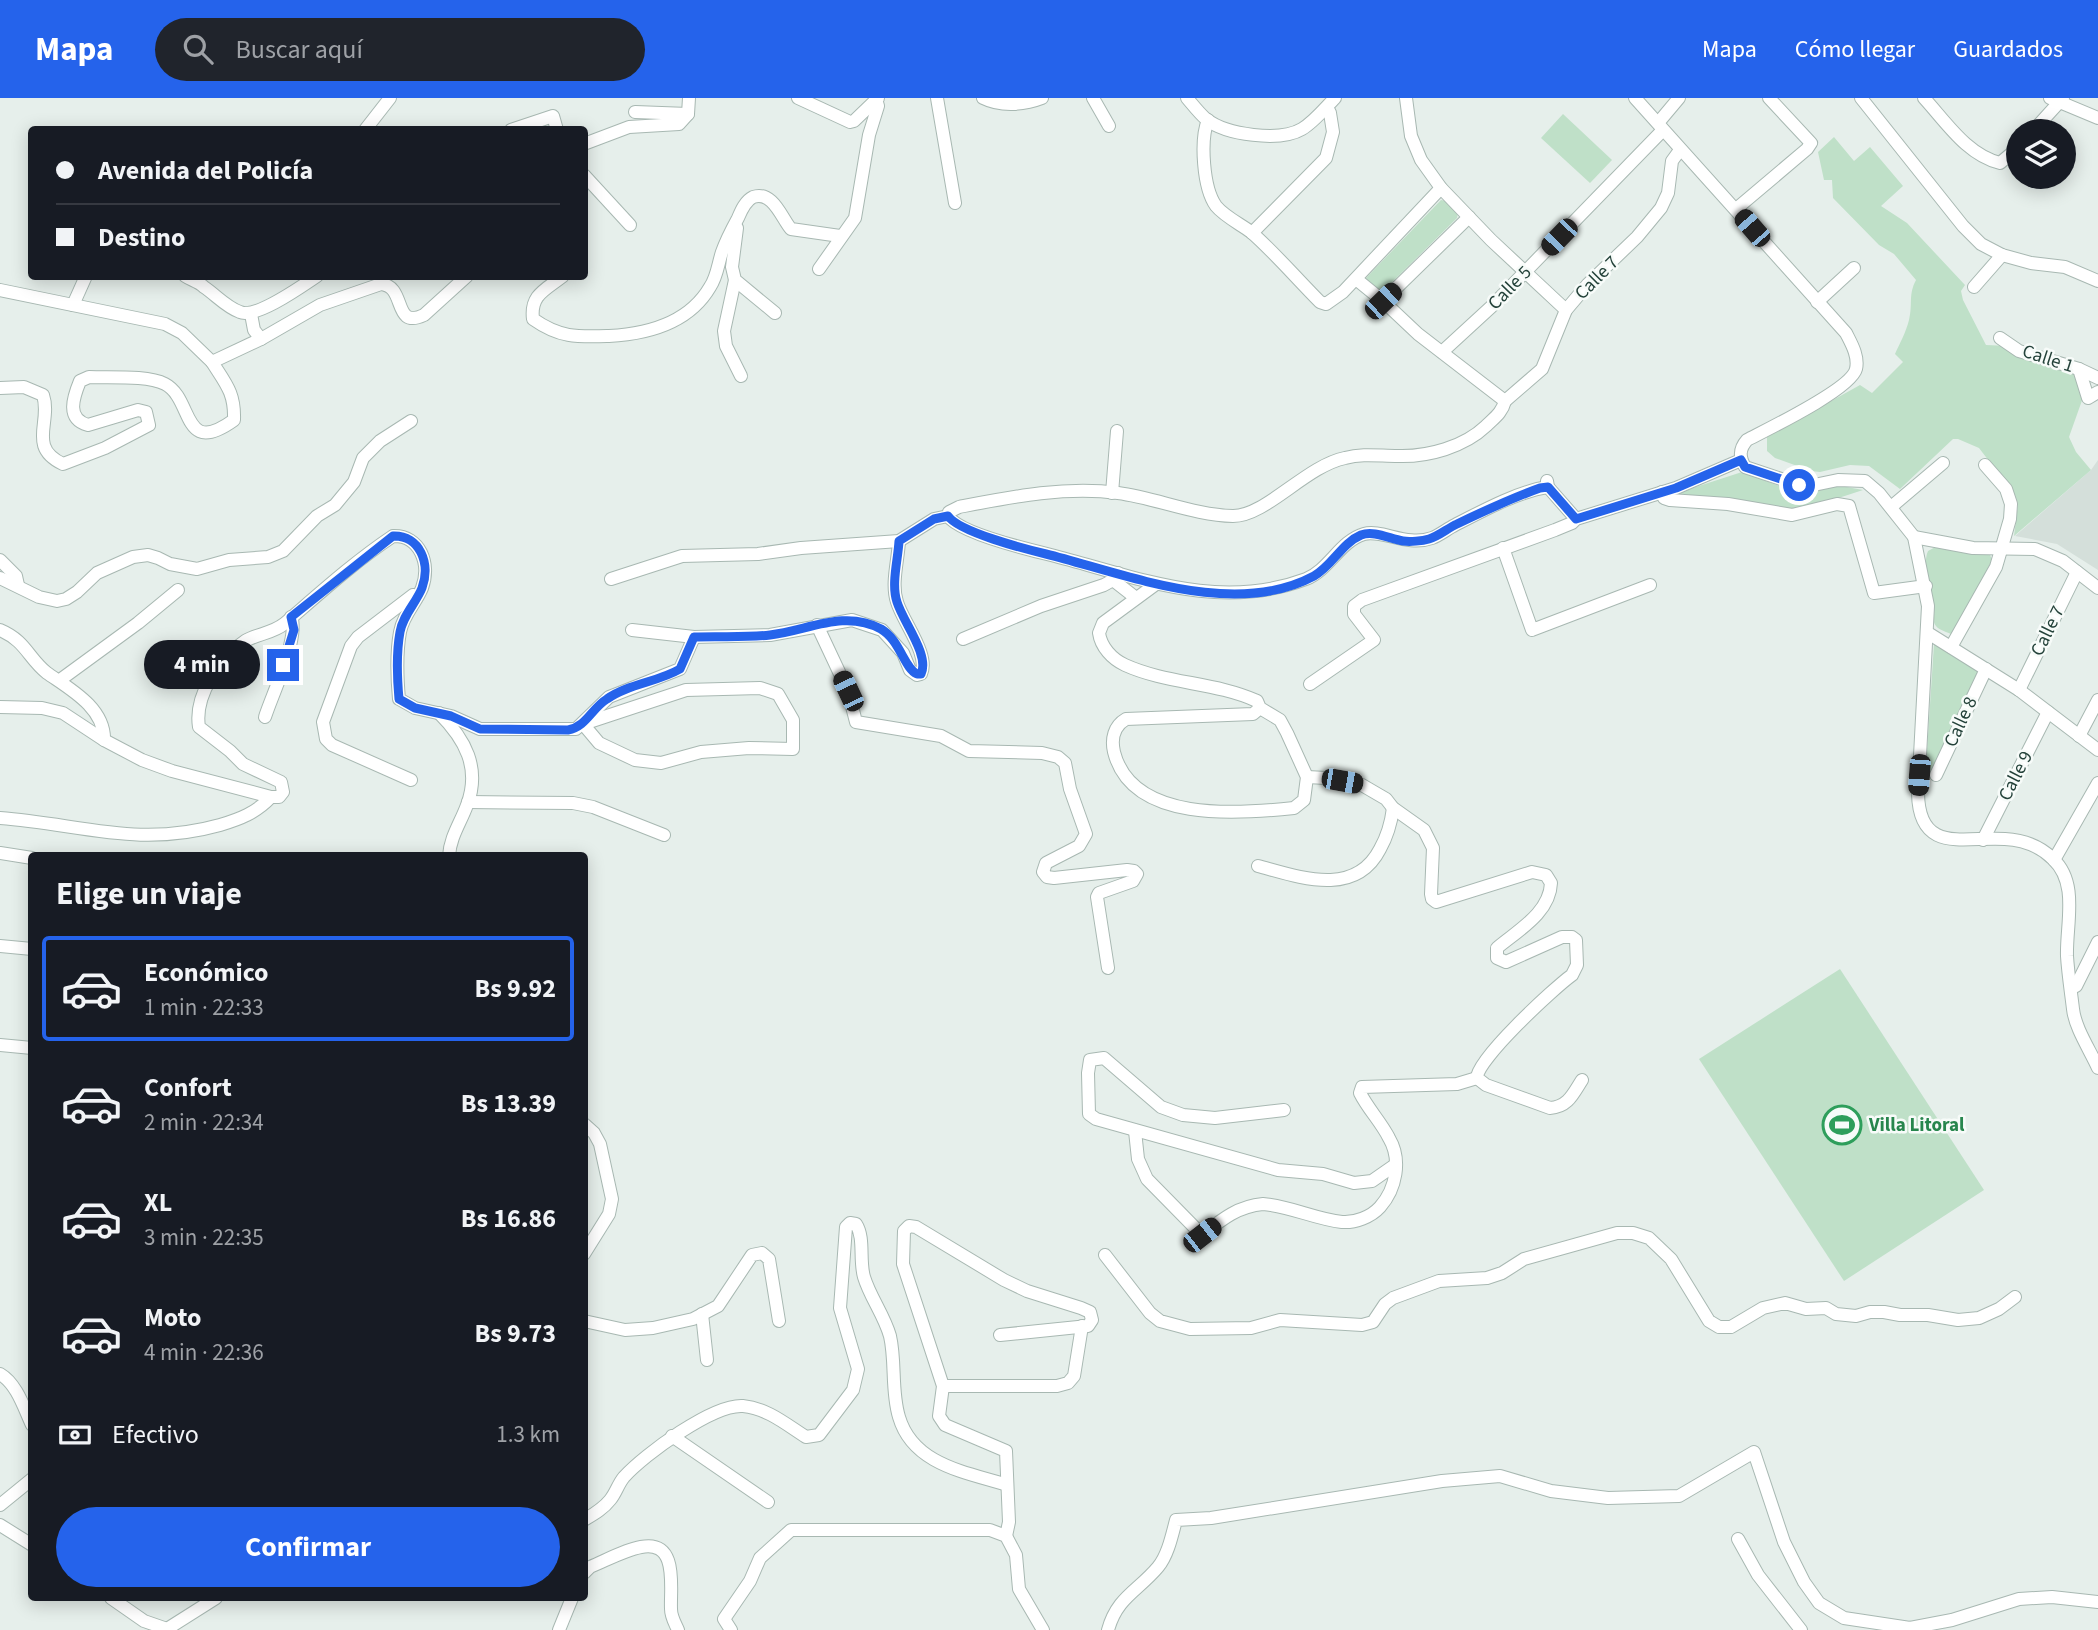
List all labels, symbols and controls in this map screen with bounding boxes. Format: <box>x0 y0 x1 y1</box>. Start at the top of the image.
search box <box>155 18 645 81</box>
text: Mapa <box>35 26 113 73</box>
icon: search <box>179 30 217 68</box>
text: Buscar aquí <box>235 31 363 68</box>
text: Mapa <box>1702 32 1757 67</box>
text: Cómo llegar <box>1795 32 1915 67</box>
text: Guardados <box>1953 32 2063 67</box>
map controls <box>2006 119 2076 189</box>
button: layers <box>2006 119 2076 189</box>
text: Avenida del Policía <box>98 152 313 189</box>
car <box>1731 205 1774 251</box>
car <box>1537 215 1582 259</box>
text: Destino <box>98 219 185 256</box>
street label: Calle 7 <box>1569 250 1625 306</box>
street label: Calle 5 <box>1482 260 1538 316</box>
car <box>1361 279 1406 323</box>
street label: Calle 1 <box>2019 338 2077 380</box>
route start <box>1783 469 1815 501</box>
street label: Calle 7 <box>2024 601 2072 661</box>
callout: 4 min <box>143 640 258 690</box>
text: 4 min <box>174 648 230 681</box>
route end <box>267 649 299 681</box>
car <box>830 668 867 714</box>
street label: Calle 8 <box>1938 692 1984 752</box>
street label: Calle 9 <box>1992 746 2040 806</box>
car <box>1908 753 1931 797</box>
car <box>1320 767 1365 795</box>
text: Elige un viaje <box>56 871 242 917</box>
text: Económico <box>144 954 269 991</box>
icon: car <box>60 957 123 1020</box>
text: Bs 9.92 <box>475 970 556 1007</box>
text: 1 min · 22:33 <box>144 991 264 1024</box>
text: Confort <box>144 1069 232 1106</box>
icon: car <box>60 1072 123 1135</box>
text: Bs 13.39 <box>461 1085 556 1122</box>
sports icon: Villa Litoral <box>1821 1104 1863 1146</box>
text: 2 min · 22:34 <box>144 1106 264 1139</box>
place label: Villa Litoral <box>1868 1112 1965 1139</box>
text: XL <box>144 1184 172 1221</box>
icon: car <box>60 1187 123 1250</box>
text: Bs 16.86 <box>461 1200 556 1237</box>
car <box>1179 1214 1226 1256</box>
text: 3 min · 22:35 <box>144 1221 264 1254</box>
text: Moto <box>144 1299 201 1336</box>
icon: car <box>60 1302 123 1365</box>
text: Bs 9.73 <box>475 1315 556 1352</box>
text: 4 min · 22:36 <box>144 1336 264 1369</box>
icon: cash <box>56 1416 94 1454</box>
text: Efectivo <box>112 1416 199 1453</box>
text: 1.3 km <box>496 1418 560 1451</box>
button: Confirmar <box>56 1507 560 1587</box>

